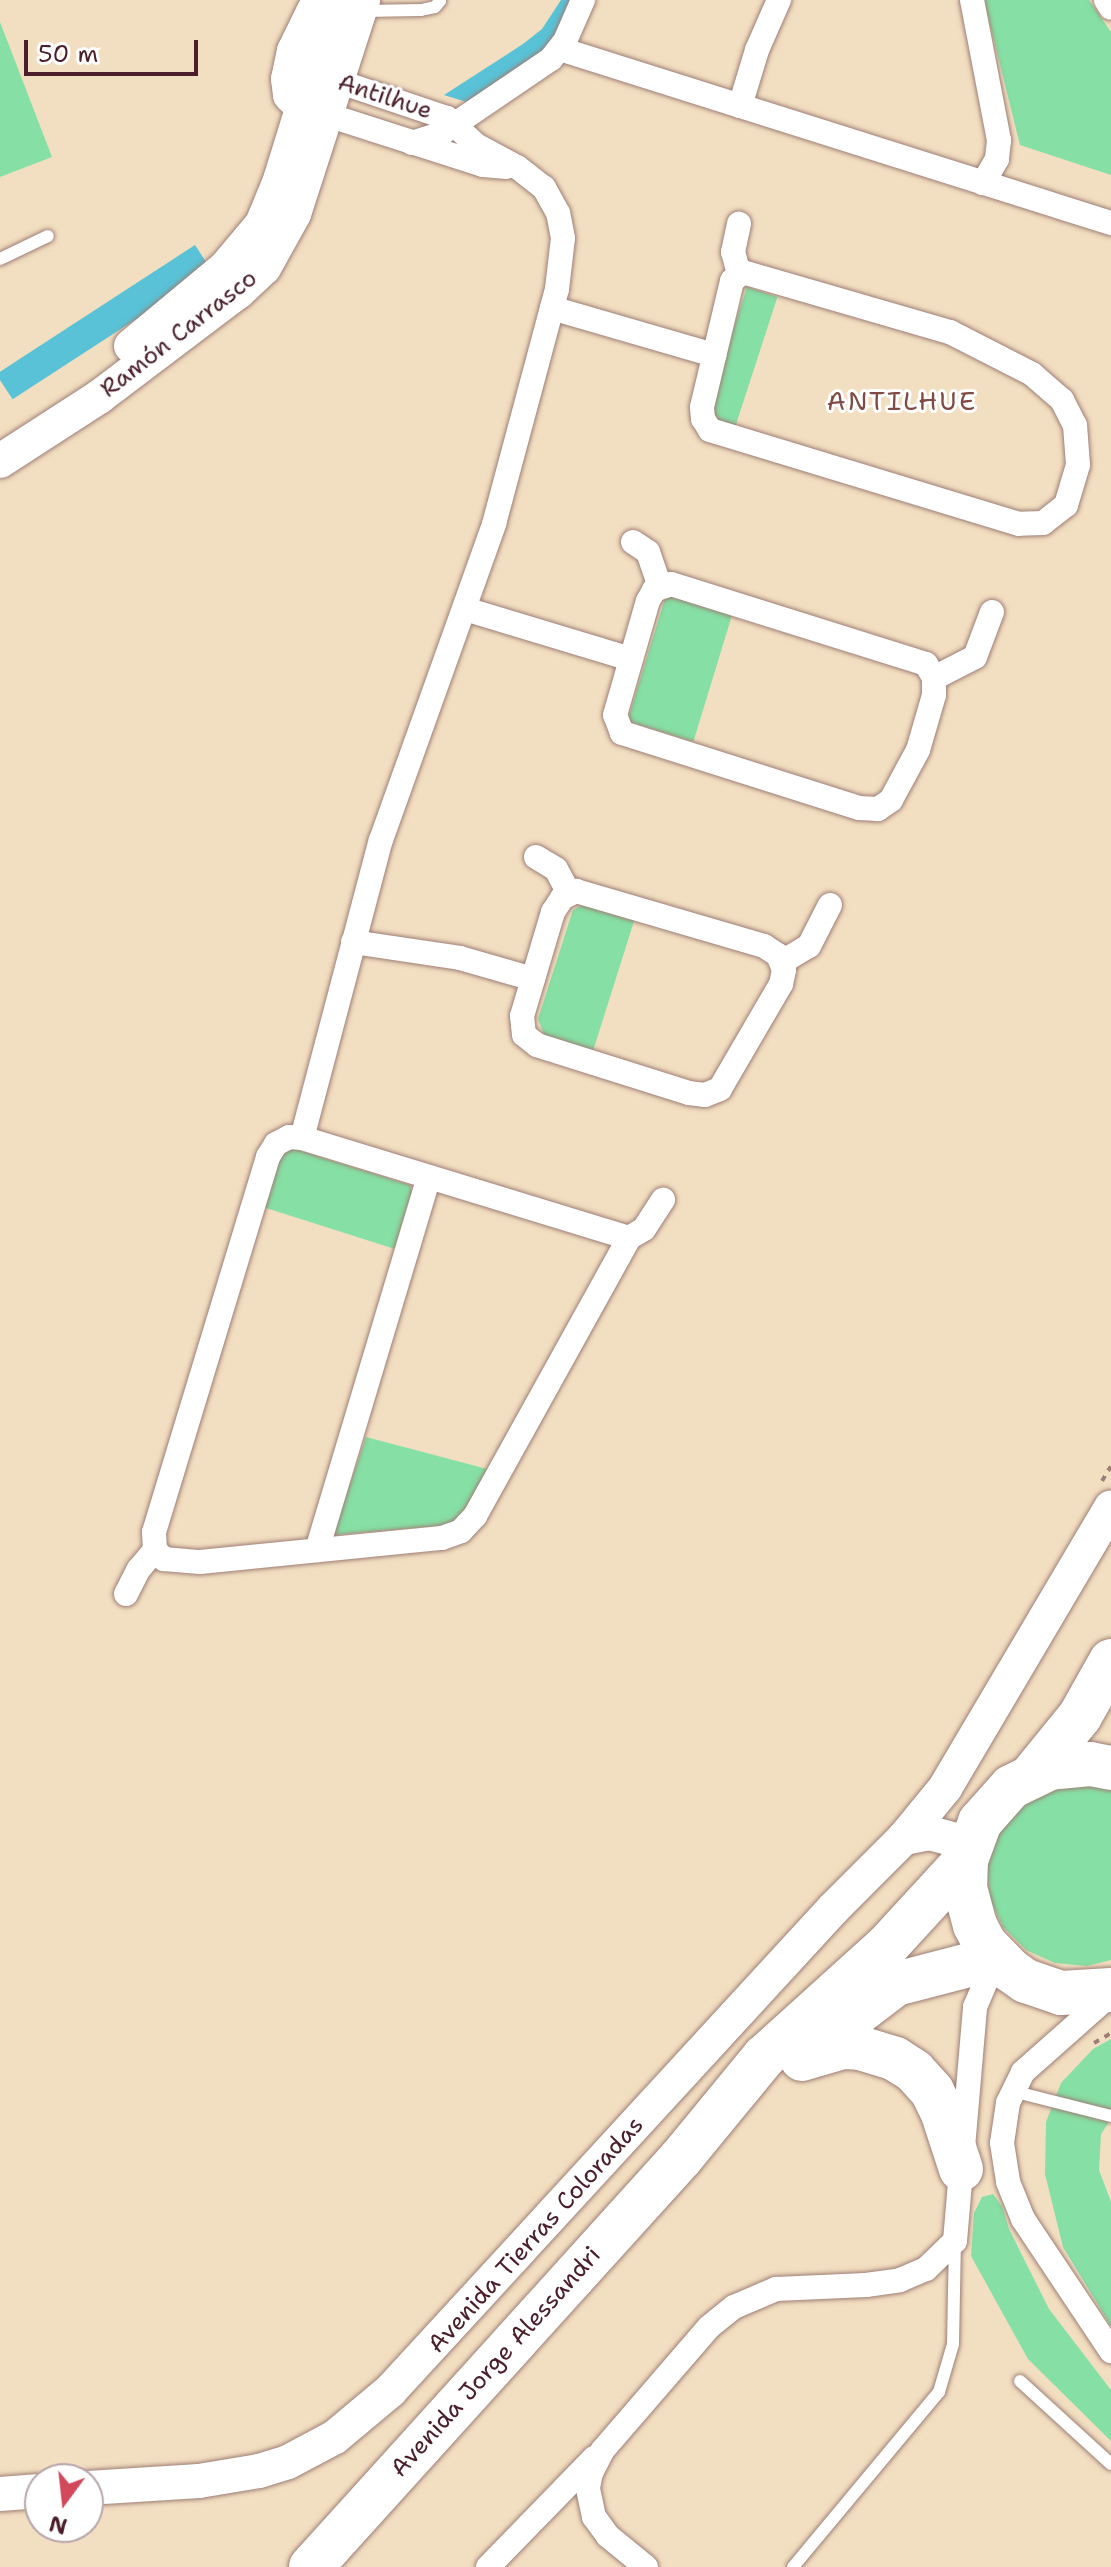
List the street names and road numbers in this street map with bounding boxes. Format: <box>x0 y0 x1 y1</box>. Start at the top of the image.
street label: Antilhue <box>334 68 436 126</box>
street label: Ramón Carrasco <box>95 264 263 404</box>
street label: Avenida Tierras Coloradas <box>422 2111 650 2359</box>
street label: Avenida Jorge Alessandri <box>385 2241 607 2483</box>

